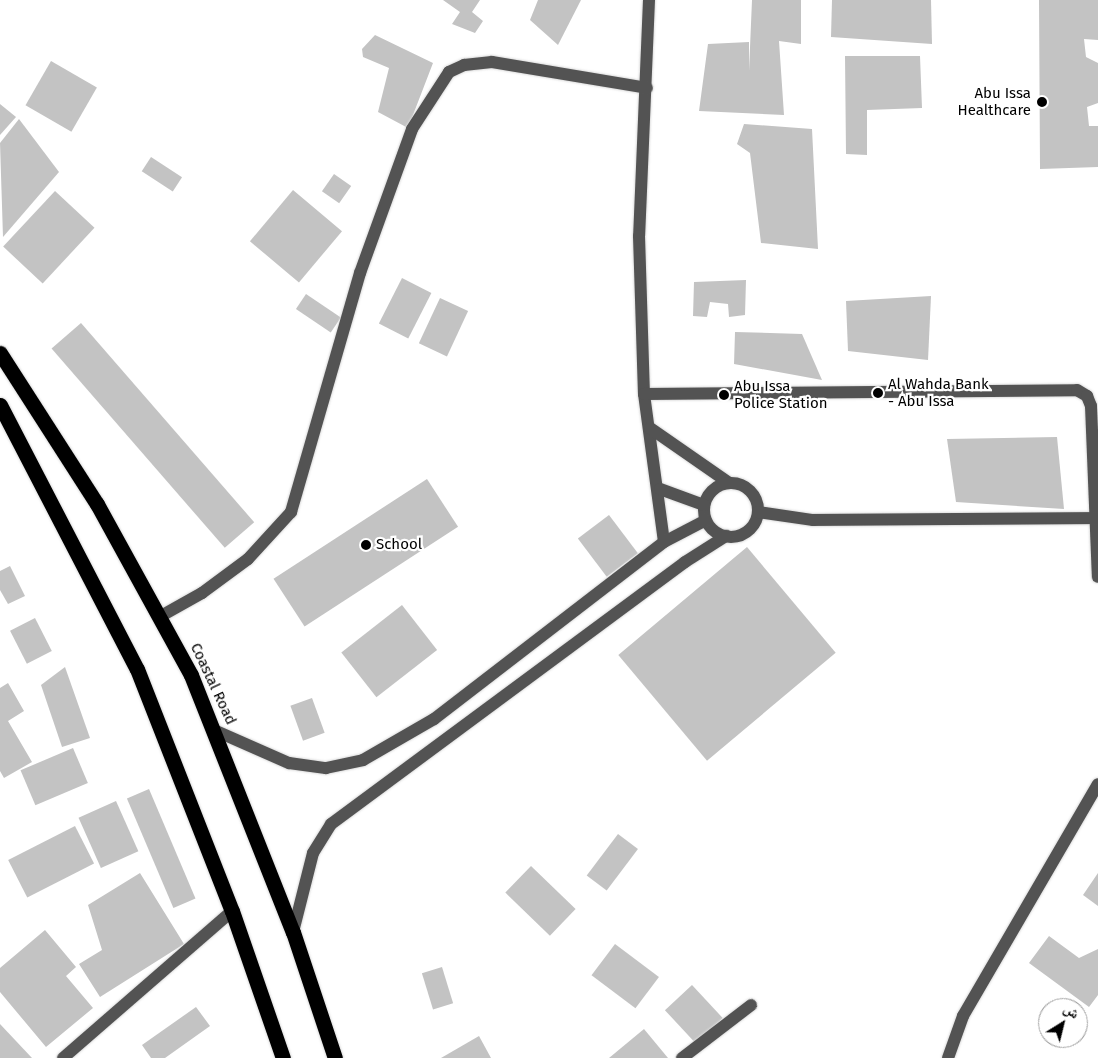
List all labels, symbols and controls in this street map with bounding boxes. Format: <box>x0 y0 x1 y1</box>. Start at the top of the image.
place label: Abu Issa Healthcare <box>957 84 1031 119</box>
marker: Abu Issa Healthcare <box>1035 95 1049 109</box>
place label: Al Wahda Bank - Abu Issa <box>888 375 989 410</box>
place label: Abu Issa Police Station <box>734 377 828 412</box>
marker: Al Wahda Bank - Abu Issa <box>872 387 884 399</box>
marker: Abu Issa Police Station <box>718 389 730 401</box>
place label: School <box>376 536 422 554</box>
marker: School <box>360 539 372 551</box>
street label: Coastal Road <box>186 640 240 728</box>
north arrow <box>1038 998 1088 1048</box>
text: ش <box>1061 1000 1083 1023</box>

